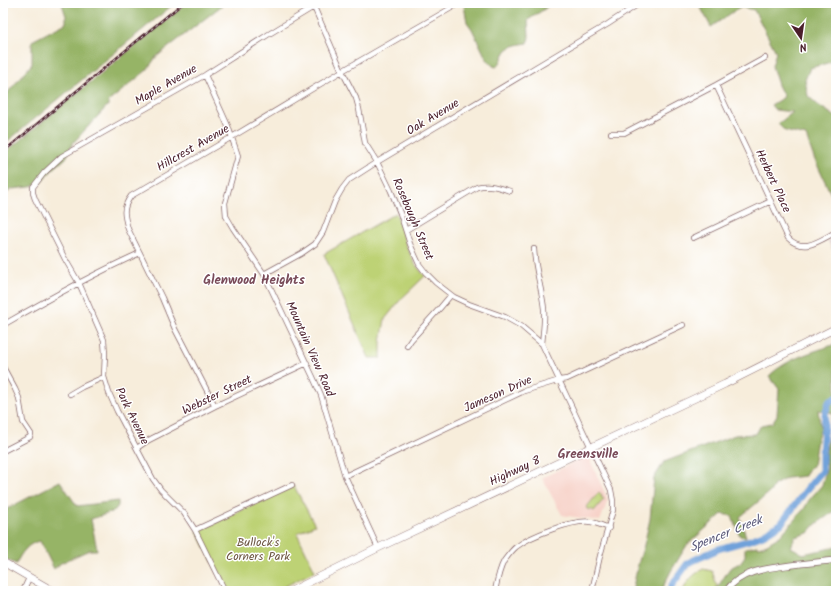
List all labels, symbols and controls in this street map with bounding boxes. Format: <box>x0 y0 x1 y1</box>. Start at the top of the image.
north arrow <box>781 18 821 58</box>
text: N <box>798 37 808 56</box>
street label: Maple Avenue <box>131 59 201 111</box>
street label: Oak Avenue <box>403 93 464 140</box>
street label: Hillcrest Avenue <box>153 119 234 177</box>
street label: Herbert Place <box>750 146 796 217</box>
street label: Rosebough Street <box>387 175 439 263</box>
district label: Glenwood Heights <box>203 270 305 291</box>
street label: Mountain View Road <box>280 298 340 401</box>
street label: Webster Street <box>179 370 255 420</box>
street label: Jameson Drive <box>461 370 536 418</box>
street label: Park Avenue <box>110 384 154 449</box>
district label: Greensville <box>558 444 619 465</box>
street label: Highway 8 <box>486 451 544 491</box>
water label: Spencer Creek <box>686 509 767 558</box>
park label: Bullock's Corners Park <box>226 533 290 566</box>

